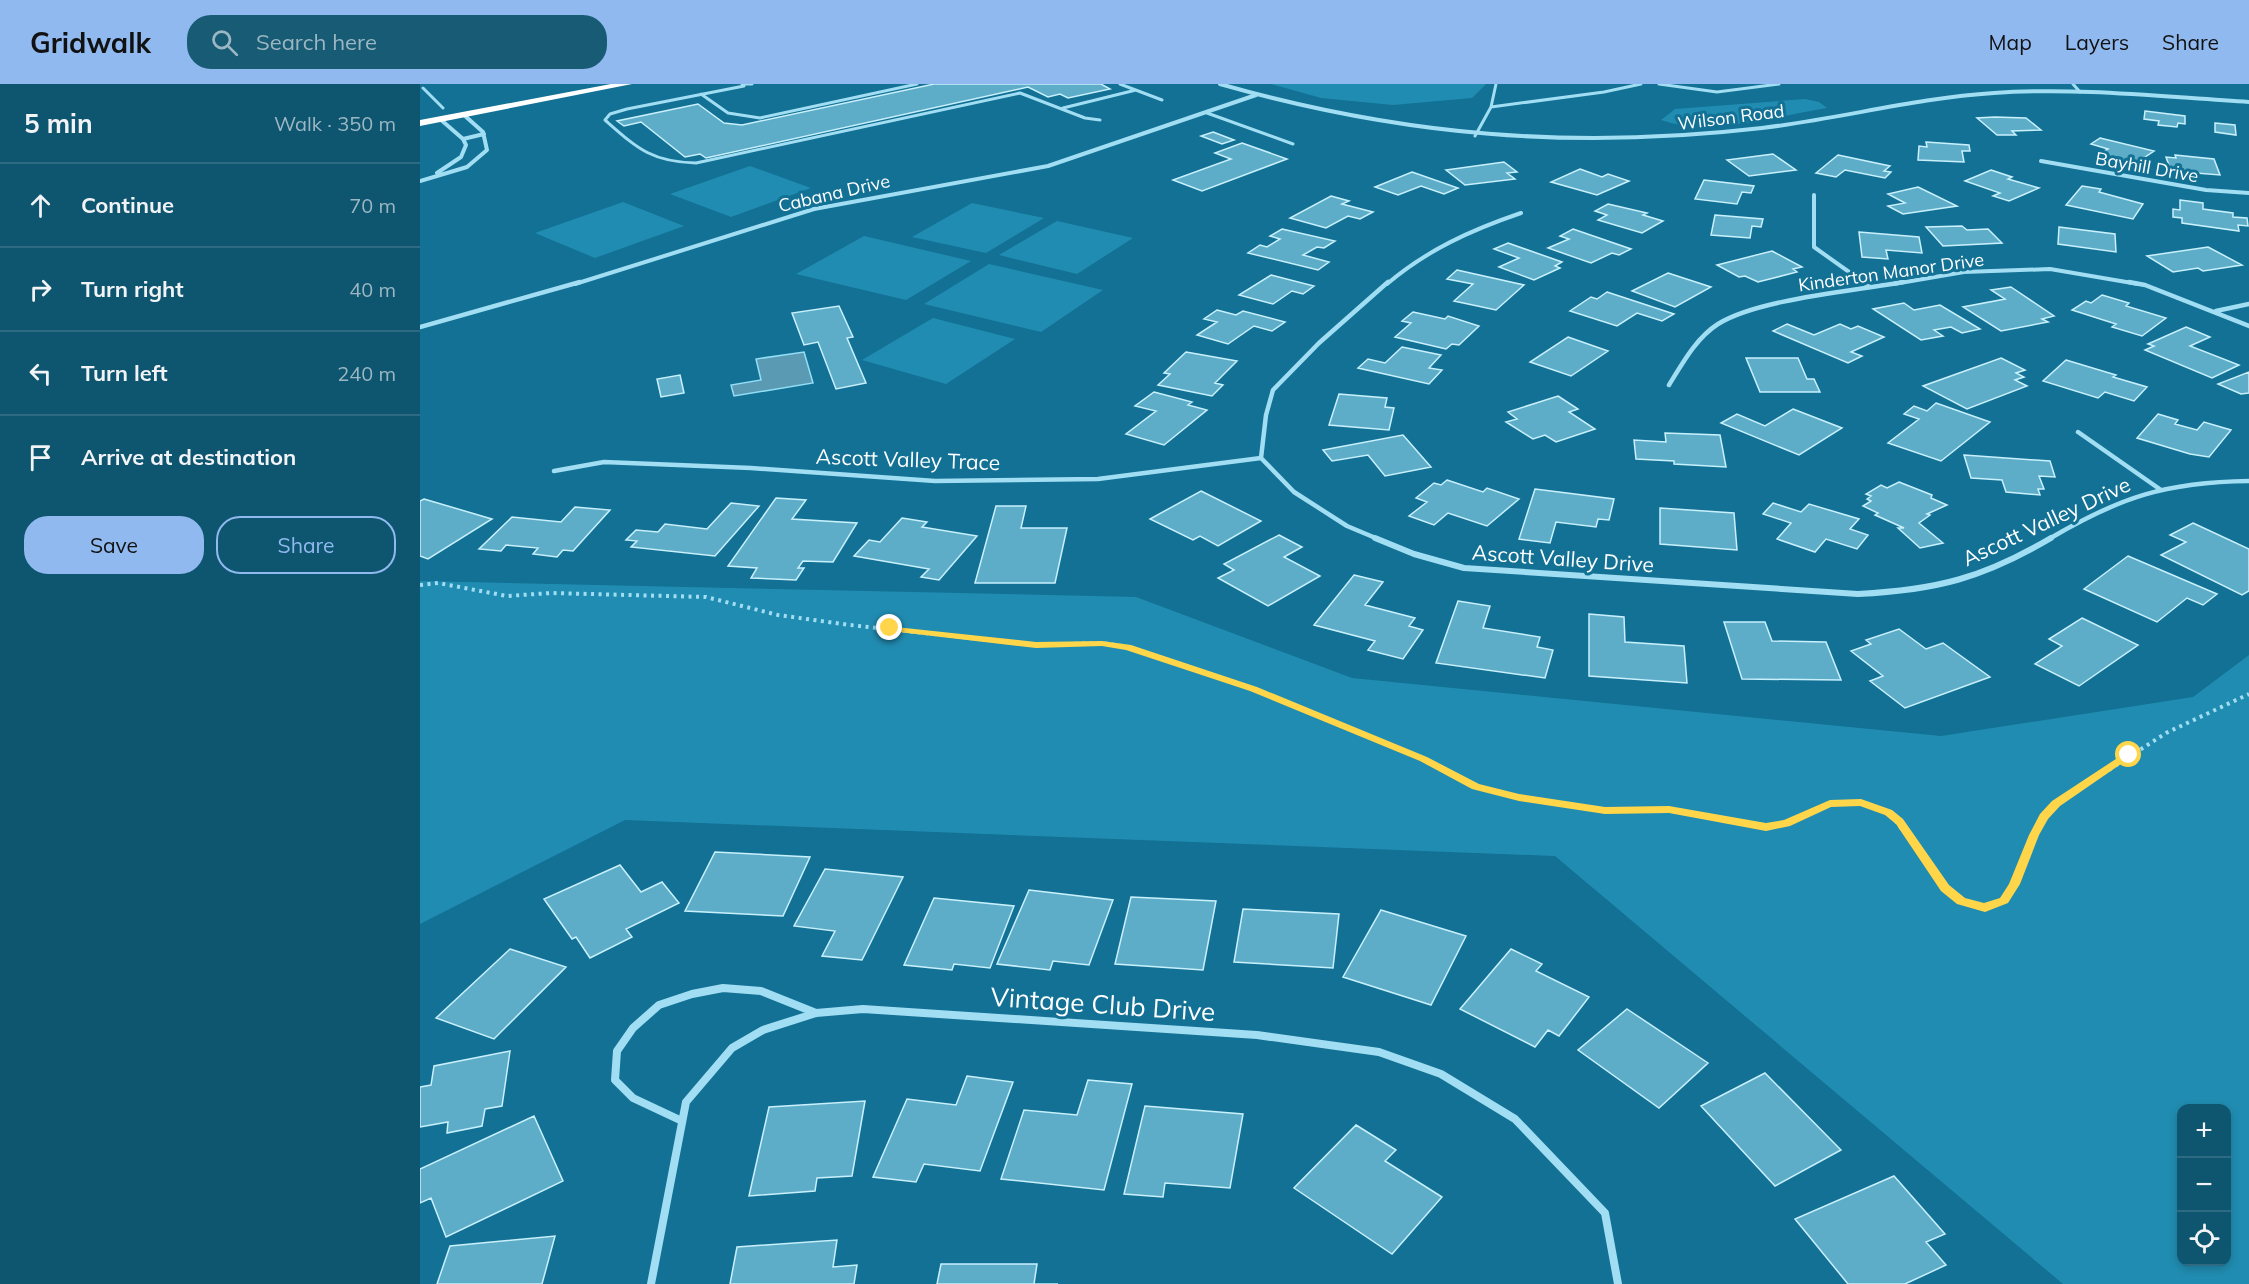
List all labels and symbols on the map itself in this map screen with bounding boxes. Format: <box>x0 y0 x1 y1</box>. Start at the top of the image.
street label: Wilson Road <box>1676 99 1786 135</box>
street label: Bayhill Drive <box>2094 147 2200 187</box>
street label: Cabana Drive <box>776 169 892 217</box>
street label: Kinderton Manor Drive <box>1797 248 1985 296</box>
street label: Ascott Valley Trace <box>815 443 1001 475</box>
street label: Ascott Valley Drive <box>1958 471 2134 571</box>
street label: Ascott Valley Drive <box>1471 539 1655 577</box>
route end <box>876 614 902 640</box>
route start <box>2115 741 2141 767</box>
street label: Vintage Club Drive <box>990 980 1216 1028</box>

